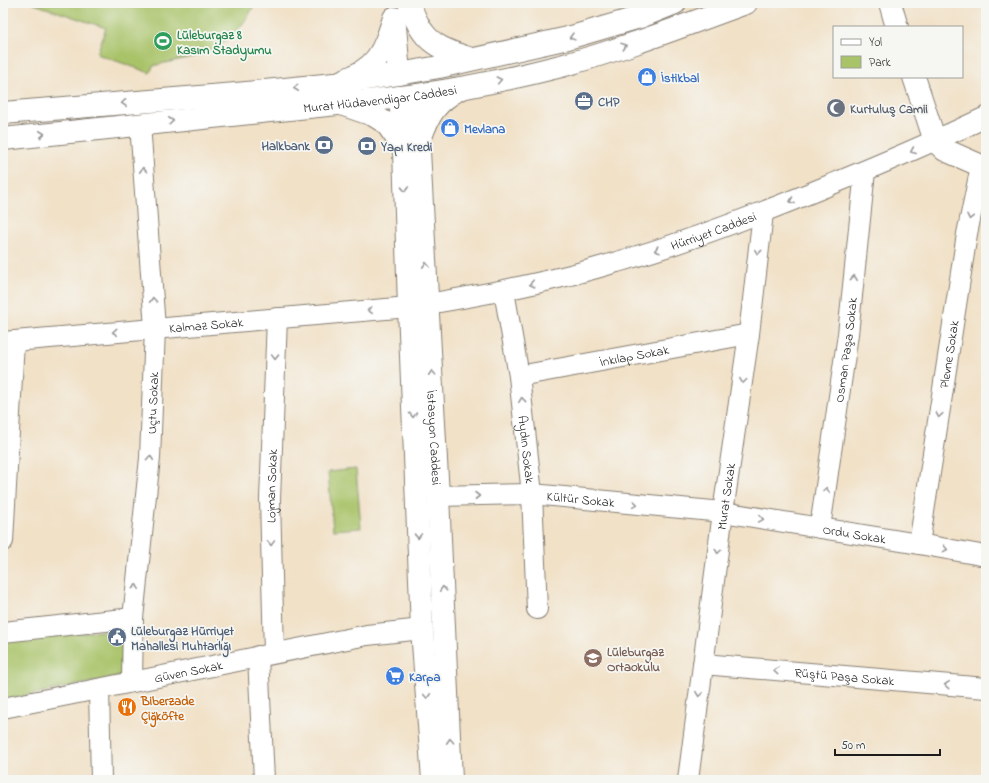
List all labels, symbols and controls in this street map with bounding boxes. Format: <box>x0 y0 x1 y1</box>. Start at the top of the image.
place label: Lüleburgaz 8 Kasım Stadyumu <box>177 26 272 62</box>
legend <box>833 26 963 78</box>
sports icon: Lüleburgaz 8 Kasım Stadyumu <box>152 30 174 52</box>
one-way arrow <box>569 32 576 41</box>
text: Yol <box>869 34 882 52</box>
one-way arrow <box>621 43 628 51</box>
text: Park <box>869 54 891 72</box>
shop icon: İstikbal <box>636 66 658 88</box>
place label: İstikbal <box>661 69 699 88</box>
one-way arrow <box>496 76 502 85</box>
street label: Murat Hüdavendigar Caddesi <box>302 81 458 119</box>
one-way arrow <box>292 83 299 92</box>
office icon: CHP <box>573 90 595 112</box>
place label: CHP <box>598 93 620 112</box>
mosque icon: Kurtuluş Camii <box>825 97 847 119</box>
one-way arrow <box>121 98 127 107</box>
place label: Kurtuluş Camii <box>850 100 928 119</box>
one-way arrow <box>168 117 174 126</box>
shop icon: Mevlana <box>439 117 461 139</box>
place label: Mevlana <box>464 120 505 139</box>
one-way arrow <box>39 130 45 139</box>
bank icon: Halkbank <box>313 134 335 156</box>
bank icon: Yapı Kredi <box>356 135 378 157</box>
place label: Halkbank <box>262 137 310 156</box>
place label: Yapı Kredi <box>380 138 432 157</box>
one-way arrow <box>909 146 916 154</box>
one-way arrow <box>139 167 148 173</box>
one-way arrow <box>401 186 409 192</box>
one-way arrow <box>789 196 796 204</box>
street label: Hürriyet Caddesi <box>668 208 759 256</box>
one-way arrow <box>966 214 975 221</box>
one-way arrow <box>654 245 661 254</box>
one-way arrow <box>754 249 763 255</box>
one-way arrow <box>421 262 430 268</box>
one-way arrow <box>849 275 858 281</box>
one-way arrow <box>529 279 536 288</box>
street label: Osman Paşa Sokak <box>830 296 863 404</box>
one-way arrow <box>149 297 158 303</box>
one-way arrow <box>367 305 373 314</box>
street label: Kalmaz Sokak <box>168 313 245 339</box>
street label: Plevne Sokak <box>935 319 965 390</box>
one-way arrow <box>112 327 118 336</box>
street label: İnkılap Sokak <box>598 341 671 372</box>
one-way arrow <box>271 354 279 360</box>
one-way arrow <box>427 370 436 376</box>
street label: Uçtu Sokak <box>143 371 164 434</box>
one-way arrow <box>739 378 748 384</box>
street label: İstasyon Caddesi <box>421 389 445 486</box>
one-way arrow <box>517 397 526 403</box>
one-way arrow <box>409 412 418 418</box>
one-way arrow <box>935 412 944 418</box>
street label: Aydın Sokak <box>512 415 539 485</box>
street label: Lojman Sokak <box>262 449 283 523</box>
one-way arrow <box>145 455 154 461</box>
street label: Murat Sokak <box>713 462 741 531</box>
street label: Kültür Sokak <box>546 487 616 513</box>
one-way arrow <box>821 487 830 493</box>
one-way arrow <box>474 492 480 500</box>
one-way arrow <box>632 500 638 509</box>
one-way arrow <box>758 514 765 523</box>
street label: Ordu Sokak <box>821 520 887 549</box>
one-way arrow <box>414 533 423 539</box>
one-way arrow <box>267 540 275 546</box>
one-way arrow <box>942 544 948 553</box>
one-way arrow <box>714 548 723 554</box>
one-way arrow <box>131 584 140 590</box>
one-way arrow <box>438 586 447 592</box>
place label: Lüleburgaz Hürriyet Mahallesi Muhtarlığı <box>131 622 234 658</box>
public building icon: Lüleburgaz Hürriyet Mahallesi Muhtarlığı <box>106 626 128 648</box>
place label: Lüleburgaz Ortaokulu <box>607 643 664 677</box>
school or university icon: Lüleburgaz Ortaokulu <box>582 647 604 669</box>
street label: Güven Sokak <box>153 656 225 688</box>
street label: Rüştü Paşa Sokak <box>794 664 895 691</box>
supermarket icon: Karpa <box>384 665 406 687</box>
one-way arrow <box>773 666 779 675</box>
place label: Karpa <box>409 668 440 687</box>
one-way arrow <box>944 681 950 690</box>
one-way arrow <box>695 691 704 697</box>
place label: Biberzade Çiğköfte <box>140 692 196 728</box>
one-way arrow <box>422 693 431 699</box>
restaurant icon: Biberzade Çiğköfte <box>116 696 138 718</box>
scale bar <box>835 731 940 757</box>
text: 50 m <box>841 737 865 755</box>
one-way arrow <box>445 738 454 744</box>

